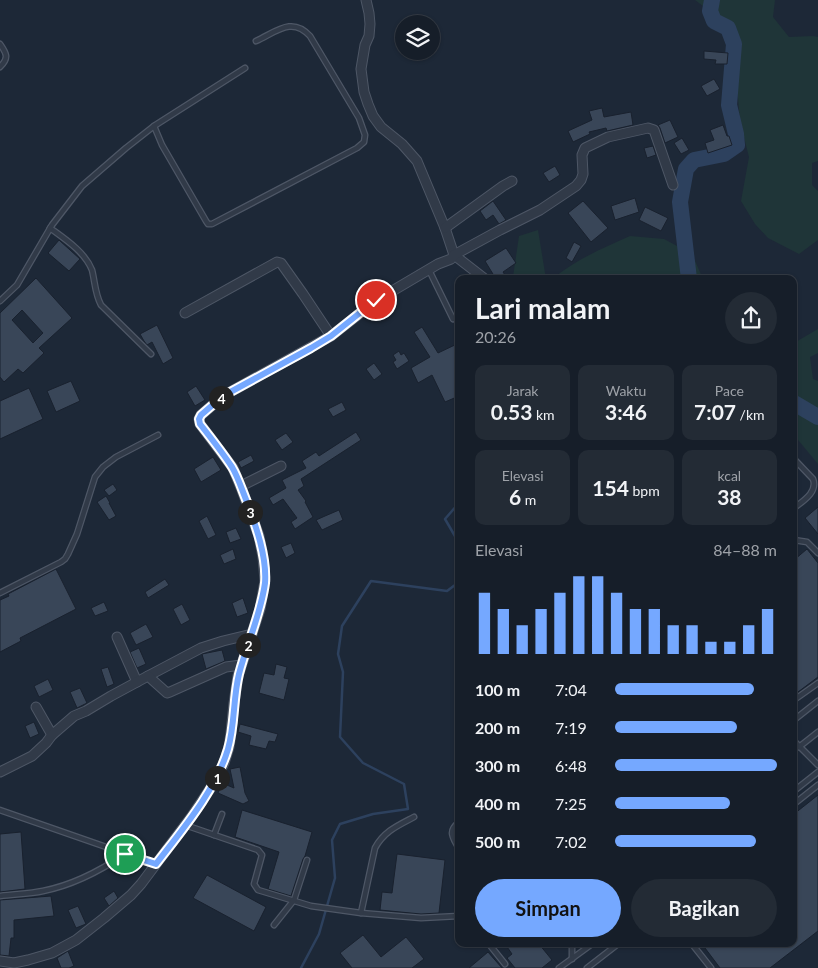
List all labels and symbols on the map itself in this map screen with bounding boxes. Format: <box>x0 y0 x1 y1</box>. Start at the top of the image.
pin <box>355 279 397 321</box>
pin: 4 <box>208 386 234 410</box>
pin: 3 <box>238 500 262 524</box>
pin: 2 <box>236 632 260 658</box>
pin: 1 <box>204 766 230 790</box>
pin <box>104 833 146 875</box>

